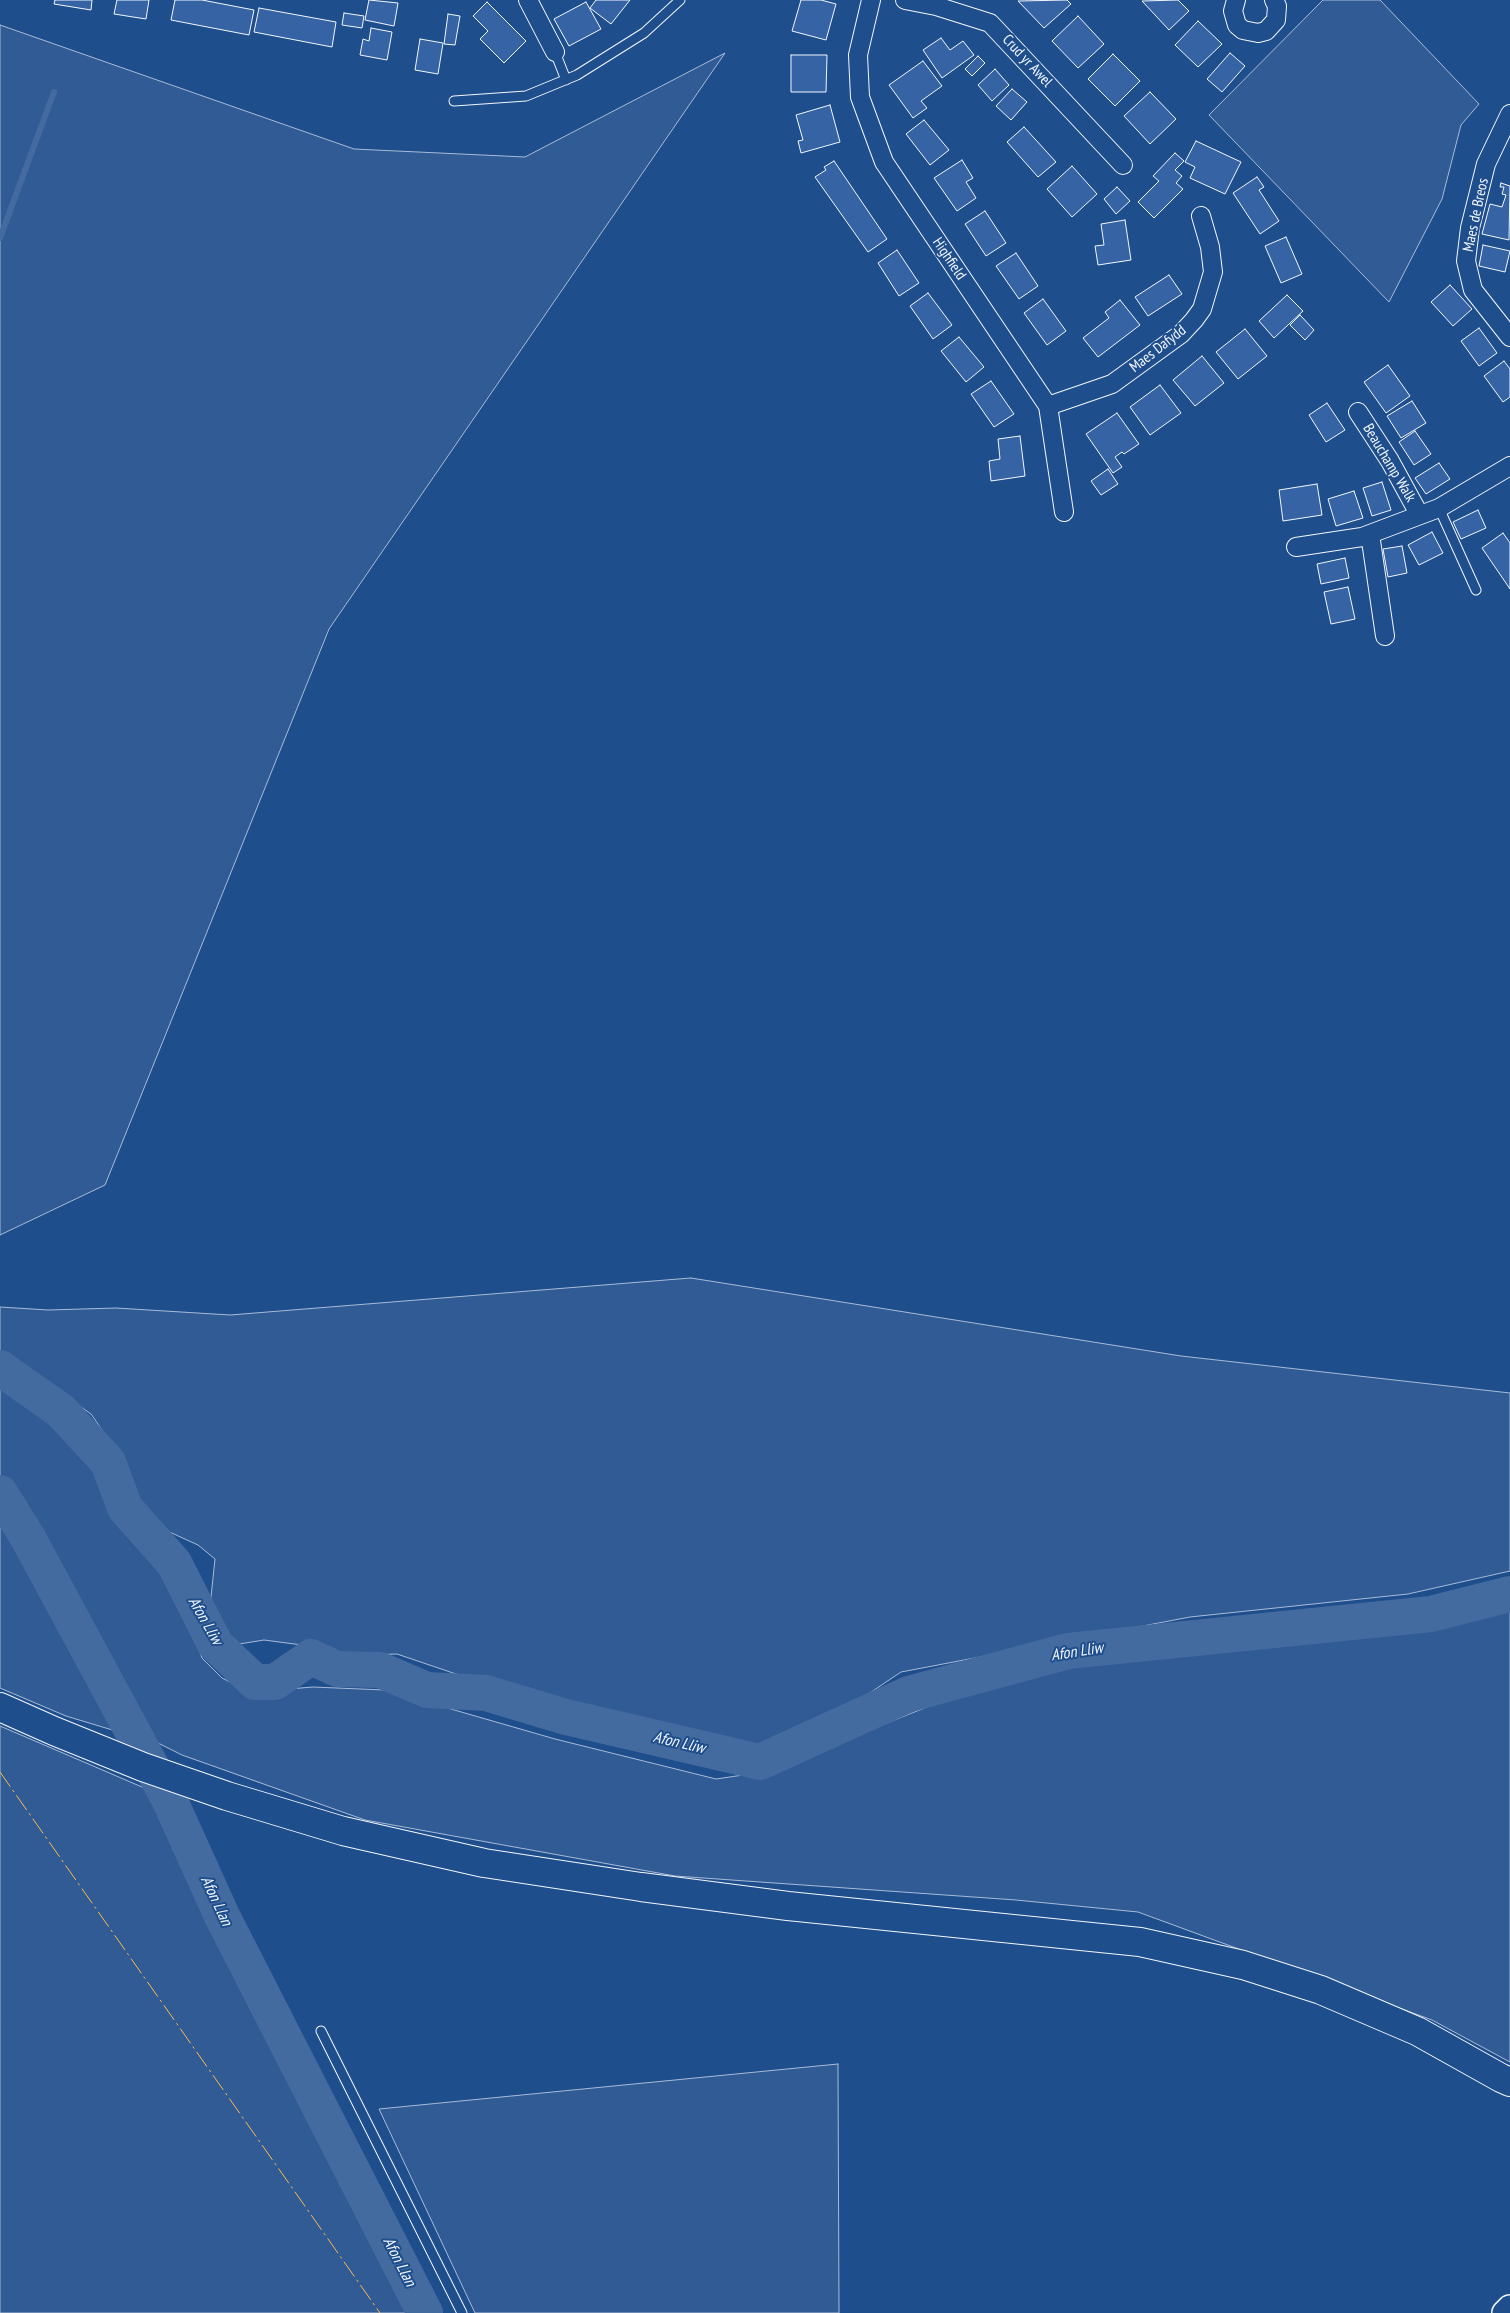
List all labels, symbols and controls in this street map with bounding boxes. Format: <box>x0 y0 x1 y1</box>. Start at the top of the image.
street label: Crud yr Awel <box>998 31 1056 91</box>
street label: Maes de Breos <box>1459 177 1493 253</box>
street label: Highfield <box>928 234 970 284</box>
street label: Maes Dafydd <box>1126 321 1190 377</box>
street label: Beauchamp Walk <box>1359 421 1419 505</box>
water label: Afon Lliw <box>184 1594 226 1648</box>
water label: Afon Lliw <box>1050 1638 1104 1666</box>
water label: Afon Lliw <box>651 1728 707 1758</box>
water label: Afon Llan <box>196 1873 236 1929</box>
water label: Afon Llan <box>378 2234 420 2290</box>

